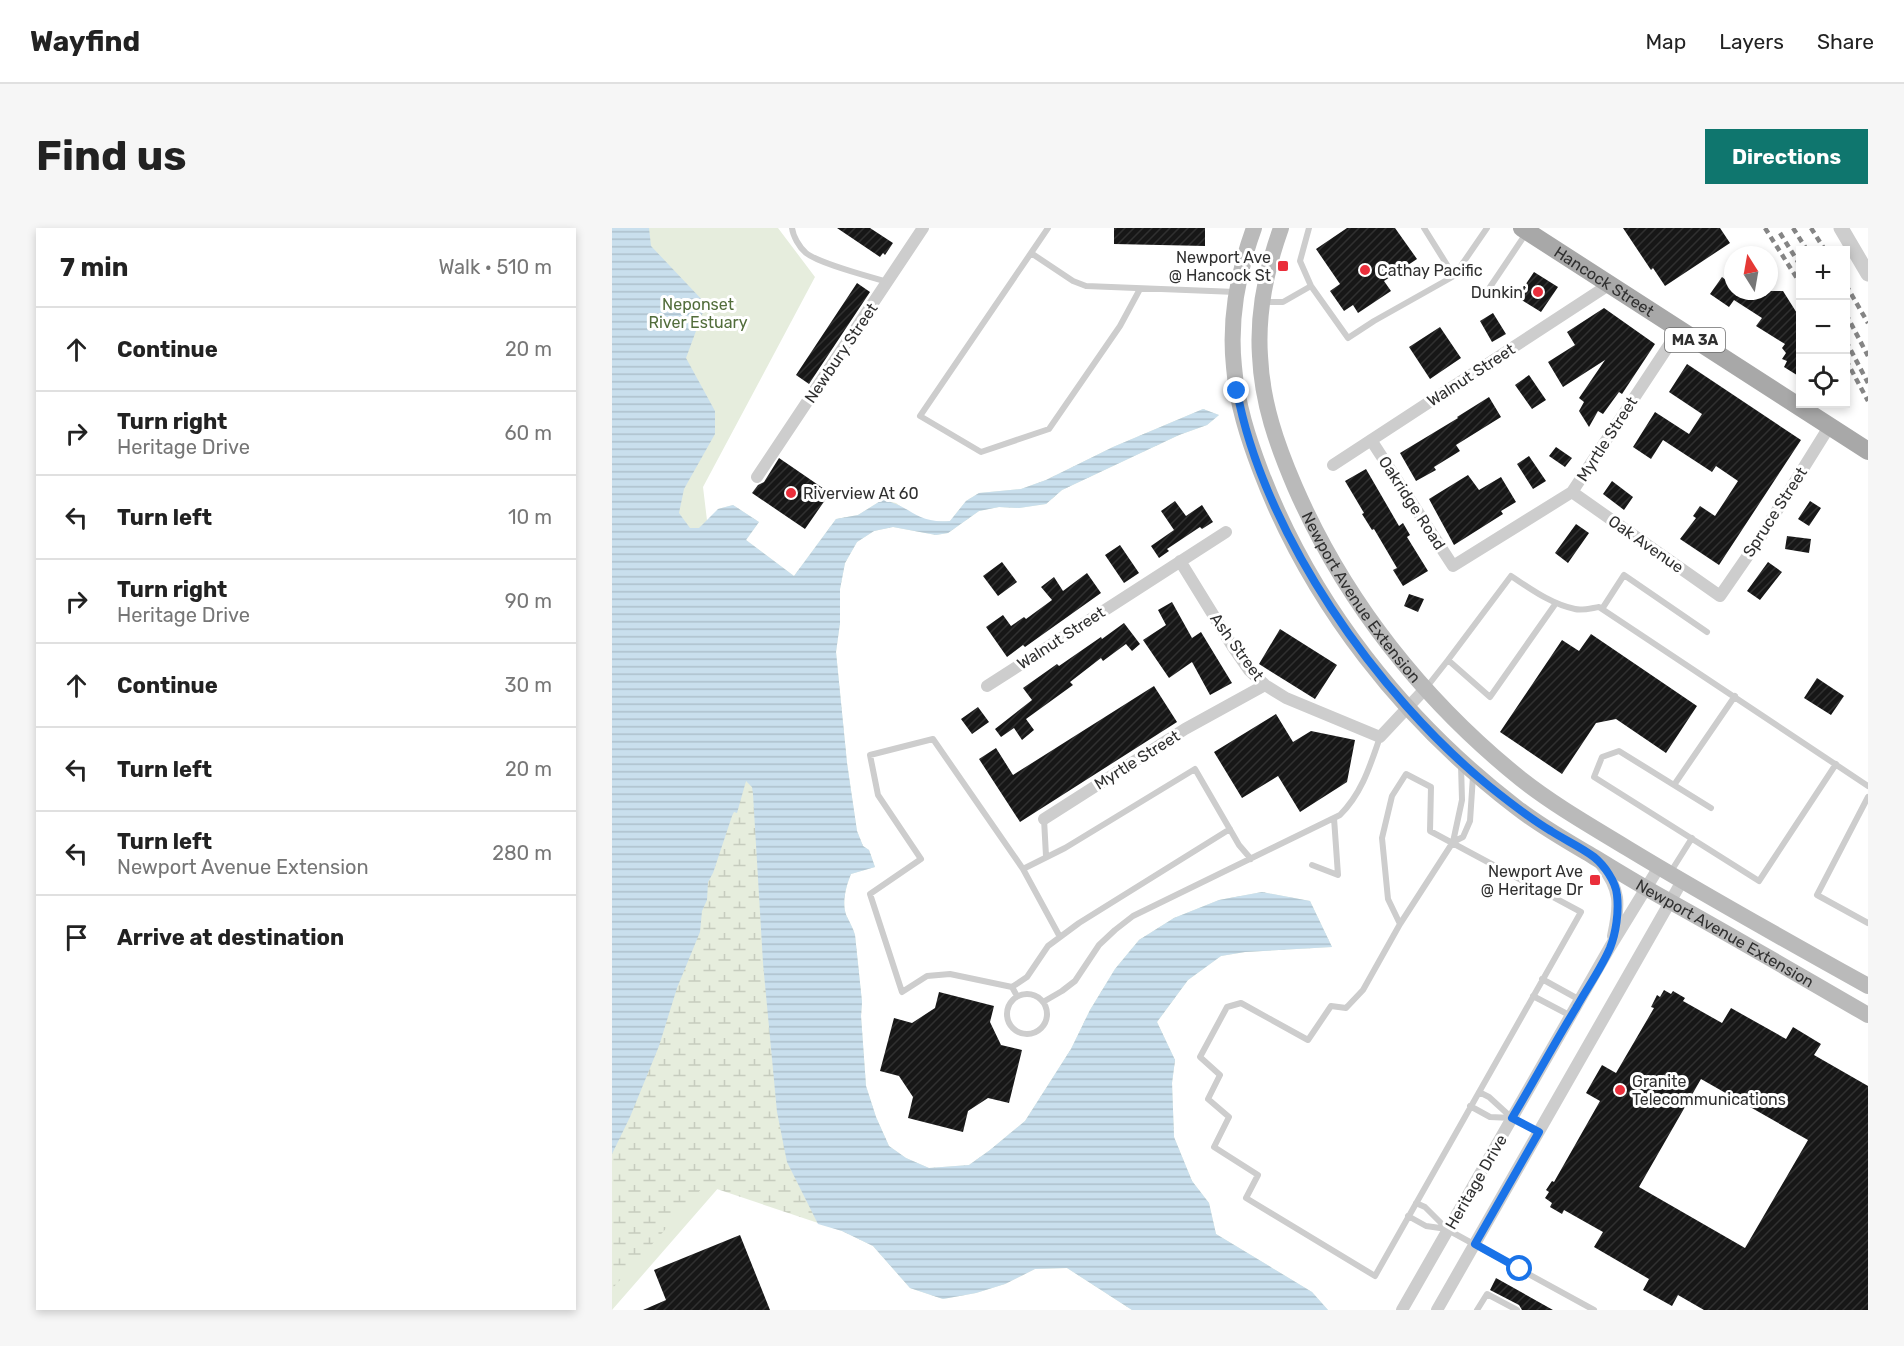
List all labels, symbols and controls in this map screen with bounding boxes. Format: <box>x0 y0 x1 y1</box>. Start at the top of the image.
text: Wayfind <box>30 25 140 58</box>
text: Map <box>1645 29 1686 54</box>
text: Layers <box>1719 29 1784 54</box>
text: Share <box>1817 29 1874 54</box>
button: Directions <box>1705 129 1868 184</box>
text: Find us <box>36 131 187 181</box>
street label: Hancock Street <box>1551 242 1658 320</box>
north arrow <box>1724 246 1778 300</box>
map controls <box>1796 246 1850 408</box>
button: + <box>1796 246 1850 300</box>
place label: Newport Ave @ Hancock St <box>1169 248 1271 285</box>
text: 7 min <box>60 252 128 283</box>
text: Walk · 510 m <box>438 255 552 279</box>
marker: Newport Ave @ Hancock St <box>1276 259 1290 273</box>
place label: Cathay Pacific <box>1377 261 1483 280</box>
marker: Cathay Pacific <box>1358 263 1372 277</box>
place label: Dunkin' <box>1471 283 1526 302</box>
marker: Dunkin' <box>1531 285 1545 299</box>
park label: Neponset River Estuary <box>649 295 748 332</box>
street label: Newbury Street <box>801 299 881 407</box>
button: − <box>1796 300 1850 354</box>
road number: MA 3A <box>1665 328 1725 352</box>
icon: ahead <box>60 333 93 366</box>
text: Continue <box>117 336 218 363</box>
text: 20 m <box>505 337 552 361</box>
street label: Walnut Street <box>1423 340 1519 410</box>
button: locate <box>1796 354 1850 408</box>
route end <box>1223 377 1249 403</box>
street label: Myrtle Street <box>1573 393 1641 485</box>
text: Turn right <box>117 408 227 435</box>
icon: right <box>60 417 93 450</box>
text: 60 m <box>505 421 552 445</box>
text: Heritage Drive <box>117 435 250 459</box>
street label: Oakridge Road <box>1375 453 1449 553</box>
street label: Spruce Street <box>1739 464 1811 560</box>
place label: Riverview At 60 <box>803 484 919 503</box>
marker: Riverview At 60 <box>784 486 798 500</box>
icon: left <box>60 501 93 534</box>
text: Turn left <box>117 504 212 531</box>
text: 10 m <box>508 505 552 529</box>
street label: Newport Avenue Extension <box>1298 509 1425 686</box>
street label: Oak Avenue <box>1605 511 1687 577</box>
text: Turn right <box>117 576 227 603</box>
icon: right <box>60 585 93 618</box>
text: 90 m <box>505 589 552 613</box>
text: Heritage Drive <box>117 603 250 627</box>
street label: Walnut Street <box>1013 603 1109 673</box>
street label: Ash Street <box>1206 610 1268 684</box>
icon: ahead <box>60 669 93 702</box>
text: Continue <box>117 672 218 699</box>
text: 30 m <box>505 673 552 697</box>
street label: Myrtle Street <box>1091 726 1183 794</box>
icon: left <box>60 753 93 786</box>
text: Turn left <box>117 756 212 783</box>
text: 20 m <box>505 757 552 781</box>
text: Turn left <box>117 828 212 855</box>
icon: left <box>60 837 93 870</box>
text: 280 m <box>492 841 552 865</box>
text: Newport Avenue Extension <box>117 855 369 879</box>
place label: Newport Ave @ Heritage Dr <box>1481 862 1583 899</box>
marker: Newport Ave @ Heritage Dr <box>1588 873 1602 887</box>
street label: Newport Avenue Extension <box>1633 875 1818 991</box>
icon: arrive <box>60 921 93 954</box>
text: Arrive at destination <box>117 924 344 951</box>
place label: Granite Telecommunications <box>1632 1072 1786 1109</box>
marker: Granite Telecommunications <box>1613 1083 1627 1097</box>
street label: Heritage Drive <box>1441 1131 1511 1233</box>
route start <box>1506 1255 1532 1281</box>

